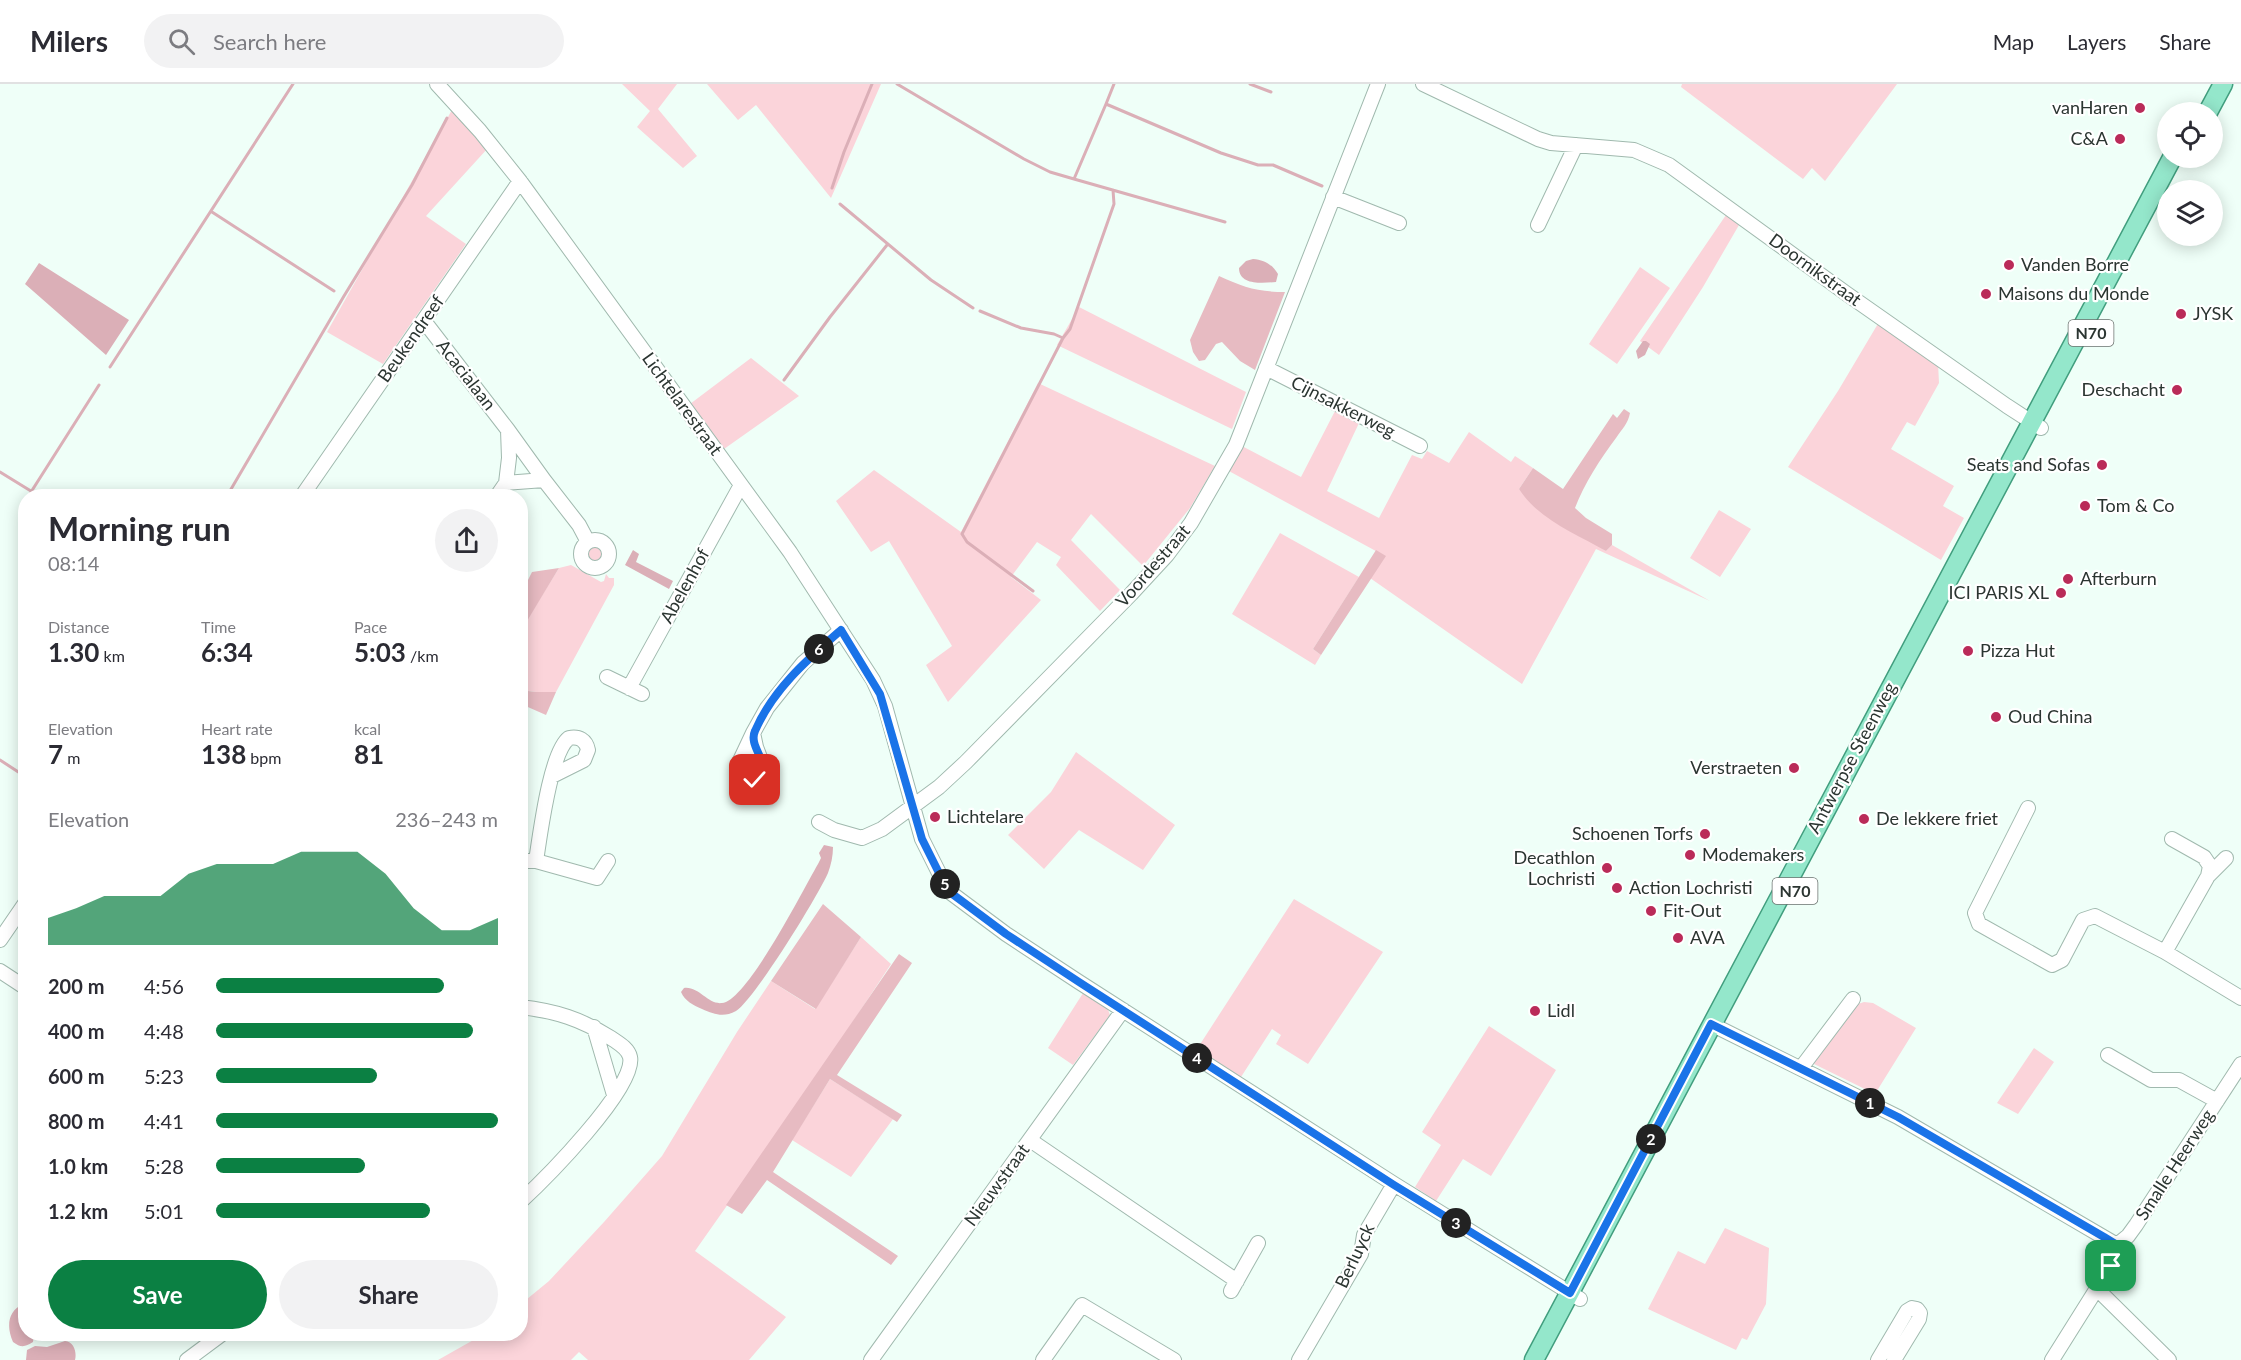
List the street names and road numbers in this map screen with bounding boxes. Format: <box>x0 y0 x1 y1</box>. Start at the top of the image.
street label: Doornikstraat <box>1765 228 1867 310</box>
street label: Beukendreef <box>372 290 448 386</box>
road number: N70 <box>2068 320 2114 346</box>
street label: Acacialaan <box>432 335 501 414</box>
street label: Lichtelarestraat <box>638 348 728 460</box>
street label: Cijnsakkerweg <box>1288 370 1399 442</box>
street label: Voordestraat <box>1111 519 1194 611</box>
street label: Abelenhof <box>655 544 714 627</box>
street label: Antwerpse Steenweg <box>1802 678 1900 837</box>
road number: N70 <box>1772 878 1818 904</box>
street label: Smalle Heerweg <box>2130 1105 2218 1224</box>
street label: Nieuwstraat <box>959 1139 1034 1230</box>
street label: Berluyck <box>1330 1219 1379 1291</box>

